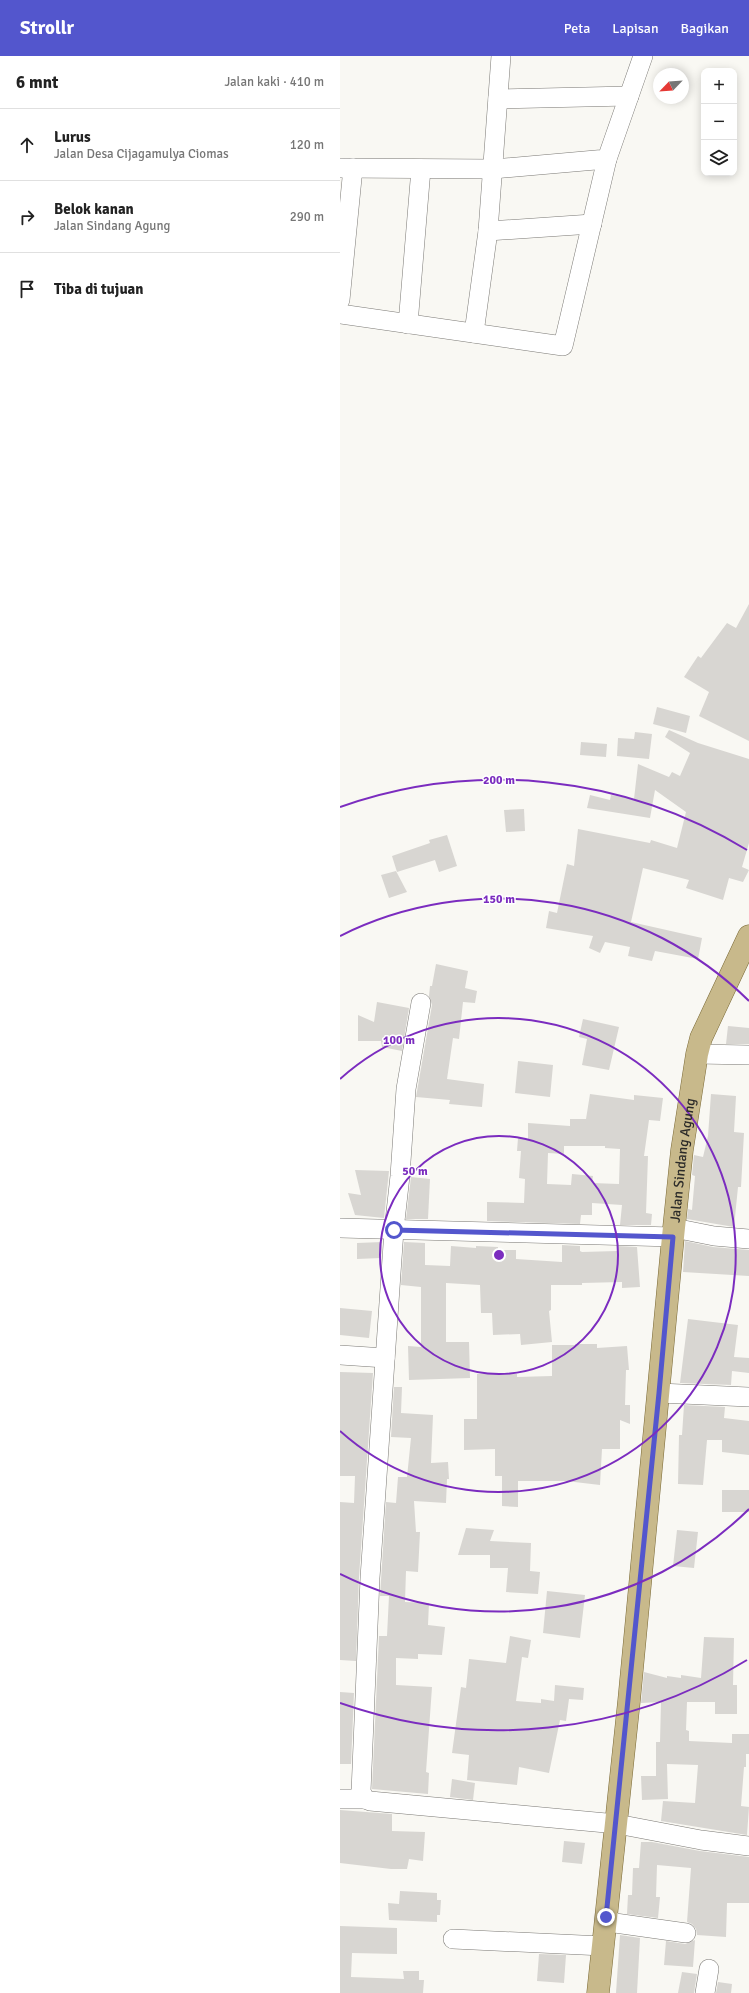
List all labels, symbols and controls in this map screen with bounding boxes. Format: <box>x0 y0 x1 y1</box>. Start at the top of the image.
text: Strollr <box>20 16 74 40</box>
text: Peta <box>564 20 590 37</box>
text: Lapisan <box>612 20 659 37</box>
text: Bagikan <box>681 20 729 37</box>
north arrow <box>653 68 689 104</box>
map controls <box>701 68 737 176</box>
button: + <box>701 68 737 104</box>
text: 6 mnt <box>16 72 58 93</box>
text: Jalan kaki · 410 m <box>225 74 324 90</box>
button: − <box>701 104 737 140</box>
text: Lurus <box>54 128 91 146</box>
icon: ahead <box>16 134 38 156</box>
text: 120 m <box>290 137 324 153</box>
button: layers <box>701 140 737 176</box>
text: Jalan Desa Cijagamulya Ciomas <box>54 146 229 162</box>
text: Belok kanan <box>54 200 134 218</box>
icon: right <box>16 206 38 228</box>
text: 290 m <box>290 209 324 225</box>
text: Jalan Sindang Agung <box>54 218 170 234</box>
icon: arrive <box>16 278 38 300</box>
text: Tiba di tujuan <box>54 280 144 298</box>
text: 200 m <box>483 773 515 788</box>
text: 150 m <box>483 892 515 907</box>
text: 100 m <box>383 1033 415 1048</box>
street label: Jalan Sindang Agung <box>666 1097 699 1223</box>
text: 50 m <box>402 1164 428 1179</box>
route start <box>385 1221 403 1239</box>
centre of rings <box>492 1248 506 1262</box>
route end <box>597 1908 615 1926</box>

